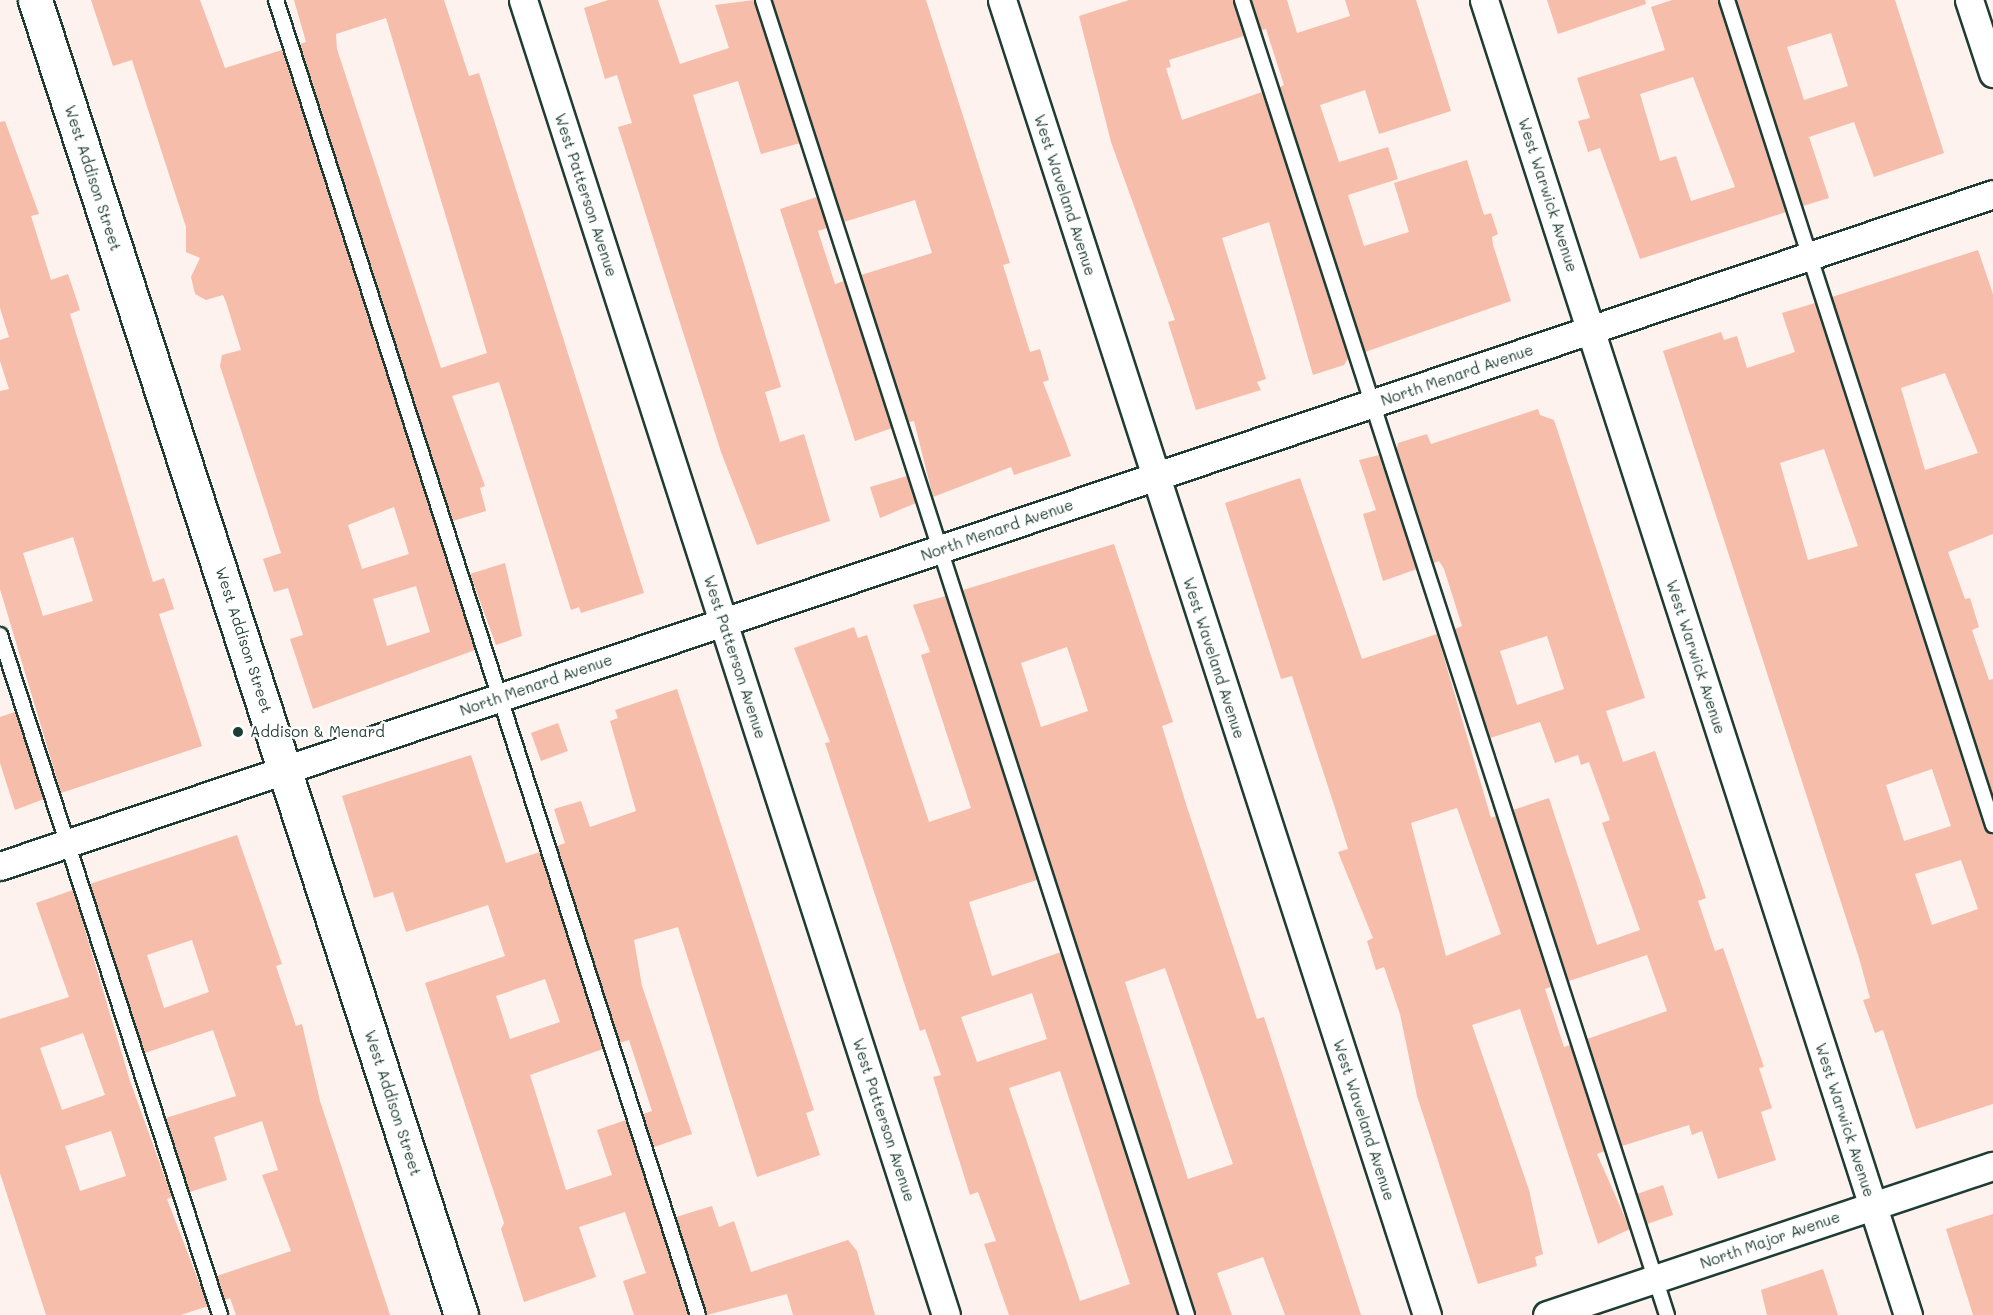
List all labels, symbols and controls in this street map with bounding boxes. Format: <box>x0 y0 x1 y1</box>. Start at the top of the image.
street label: West Addison Street <box>61 103 125 253</box>
street label: West Patterson Avenue <box>551 111 621 279</box>
street label: West Waveland Avenue <box>1030 112 1100 278</box>
street label: West Warwick Avenue <box>1515 116 1581 274</box>
street label: North Menard Avenue <box>1378 340 1536 410</box>
street label: North Menard Avenue <box>918 495 1076 565</box>
street label: West Addison Street <box>212 565 276 715</box>
street label: West Patterson Avenue <box>700 573 770 741</box>
street label: West Waveland Avenue <box>1179 575 1249 741</box>
street label: West Warwick Avenue <box>1663 578 1729 736</box>
street label: North Menard Avenue <box>457 650 615 720</box>
place label: Addison & Menard <box>250 723 385 741</box>
marker: Addison & Menard <box>231 725 245 739</box>
street label: West Addison Street <box>361 1028 425 1178</box>
street label: West Patterson Avenue <box>849 1036 919 1204</box>
street label: West Waveland Avenue <box>1329 1037 1399 1203</box>
street label: West Warwick Avenue <box>1812 1041 1878 1199</box>
street label: North Major Avenue <box>1698 1208 1842 1272</box>

